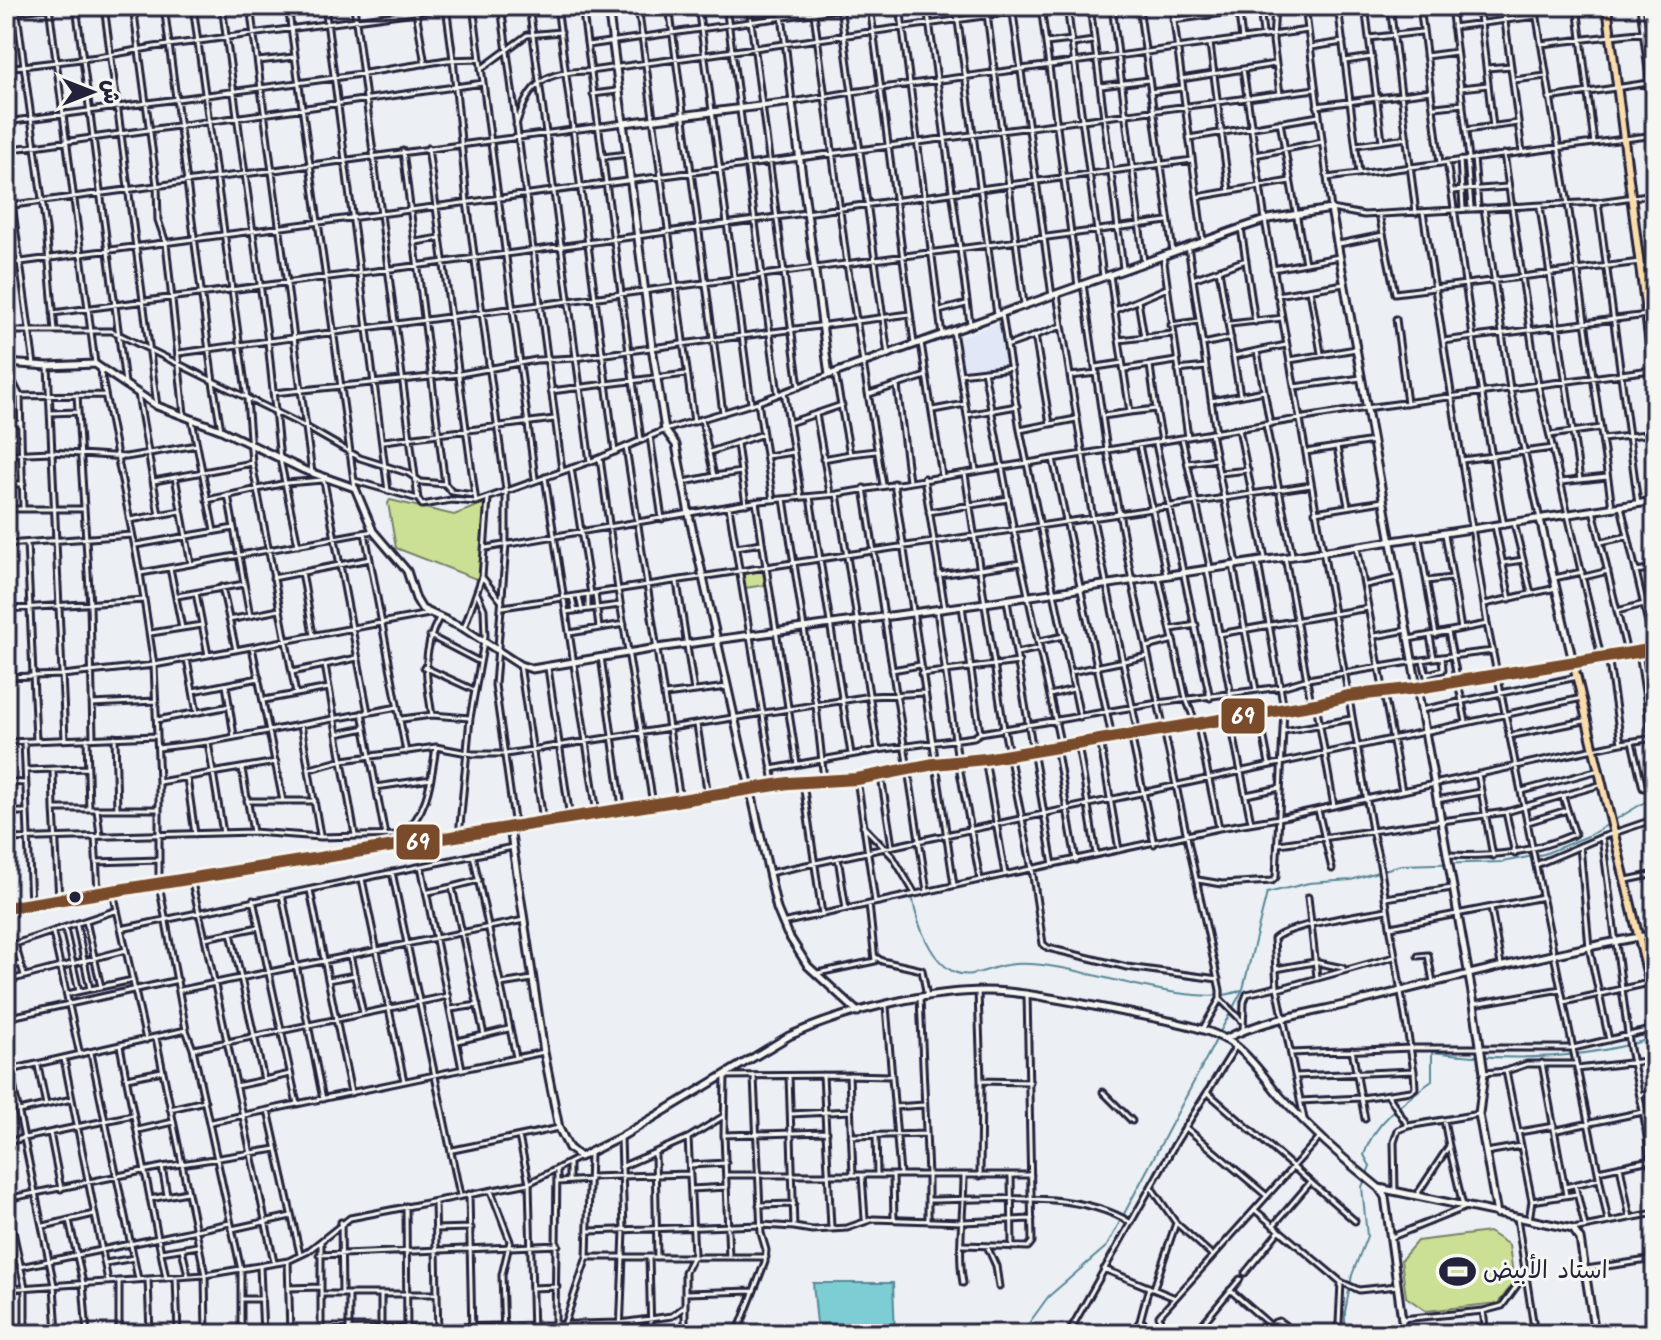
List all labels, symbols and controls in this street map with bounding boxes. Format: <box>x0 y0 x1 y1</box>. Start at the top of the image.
north arrow <box>52 52 132 132</box>
text: ش <box>92 80 127 104</box>
line badge: 69 <box>1220 697 1266 735</box>
text: 69 <box>1231 701 1255 736</box>
line badge: 69 <box>395 823 441 861</box>
text: 69 <box>406 827 430 862</box>
unlabelled marker <box>67 889 83 905</box>
sports icon: استاد الأبيض <box>1438 1252 1476 1290</box>
place label: استاد الأبيض <box>1483 1252 1608 1291</box>

